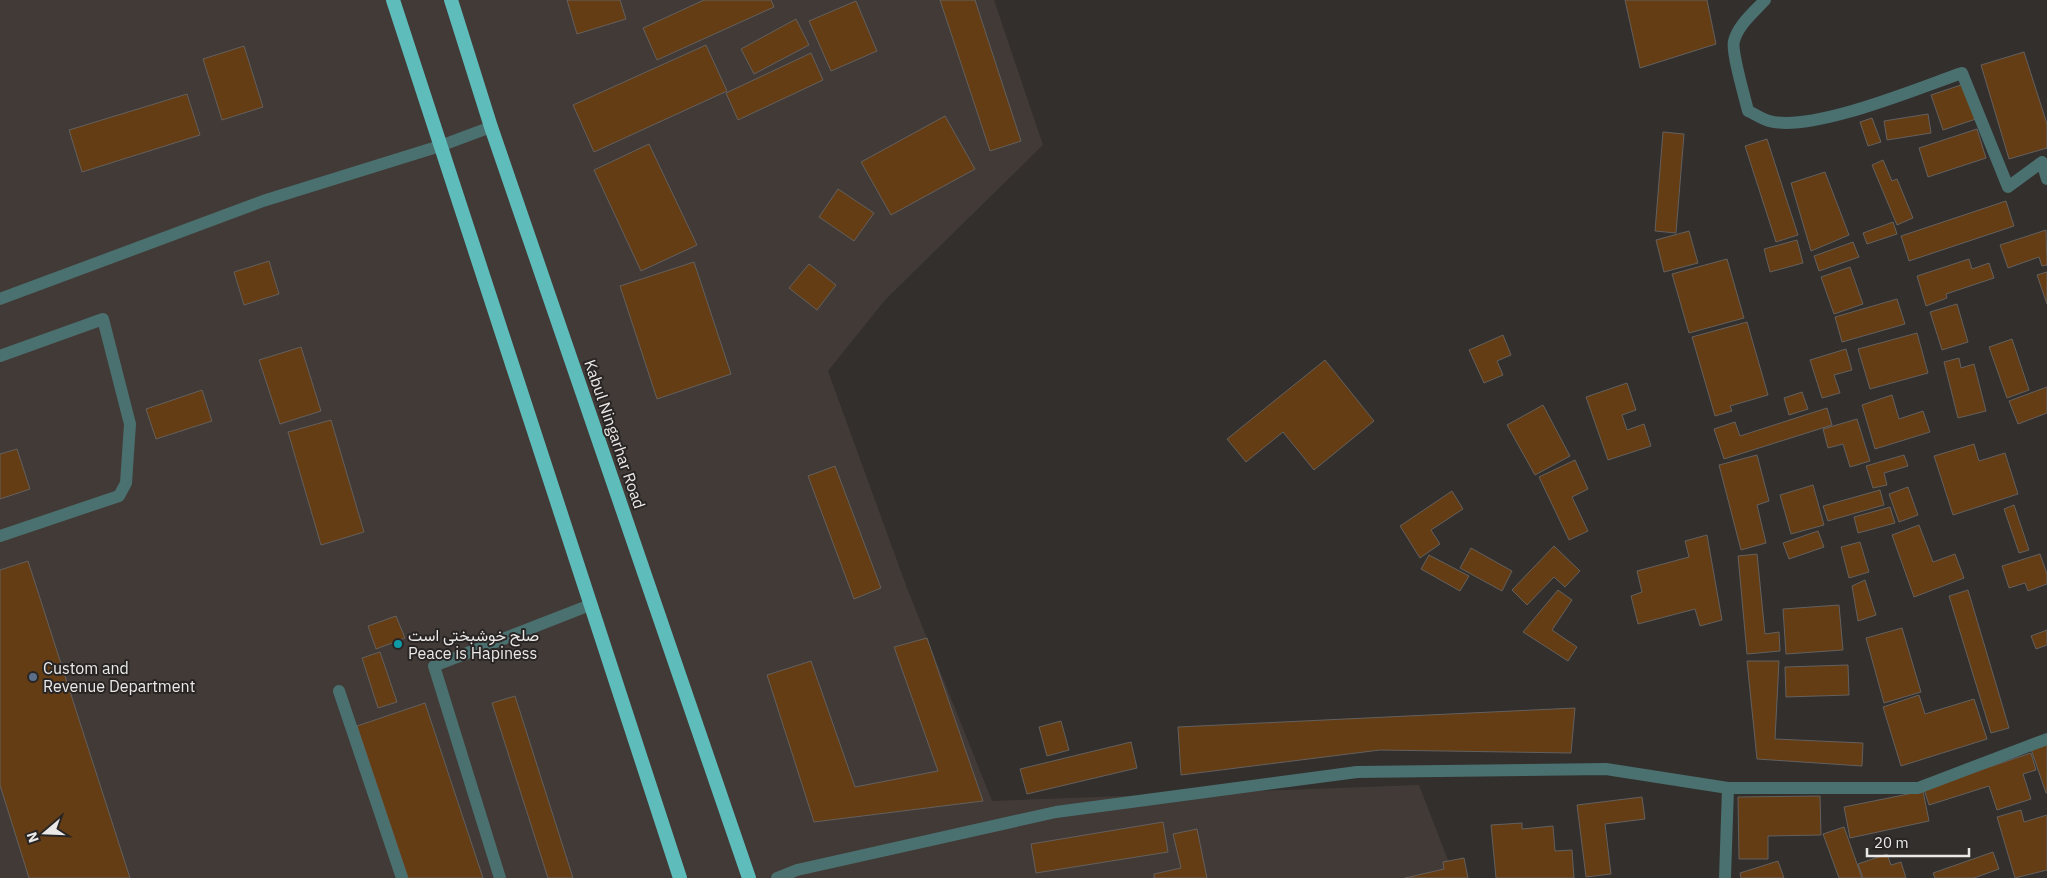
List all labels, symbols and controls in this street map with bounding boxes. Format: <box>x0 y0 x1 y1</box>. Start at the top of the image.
street label: Kabul Ningarhar Road <box>580 357 650 511</box>
place label: صلح خوشبختی است Peace is Hapiness <box>408 625 539 663</box>
marker: صلح خوشبختی است Peace is Hapiness <box>392 638 404 650</box>
place label: Custom and Revenue Department <box>43 658 195 696</box>
marker: Custom and Revenue Department <box>27 671 39 683</box>
north arrow <box>20 808 70 858</box>
scale bar <box>1867 826 1970 858</box>
text: N <box>23 830 43 845</box>
text: 20 m <box>1874 833 1909 852</box>

